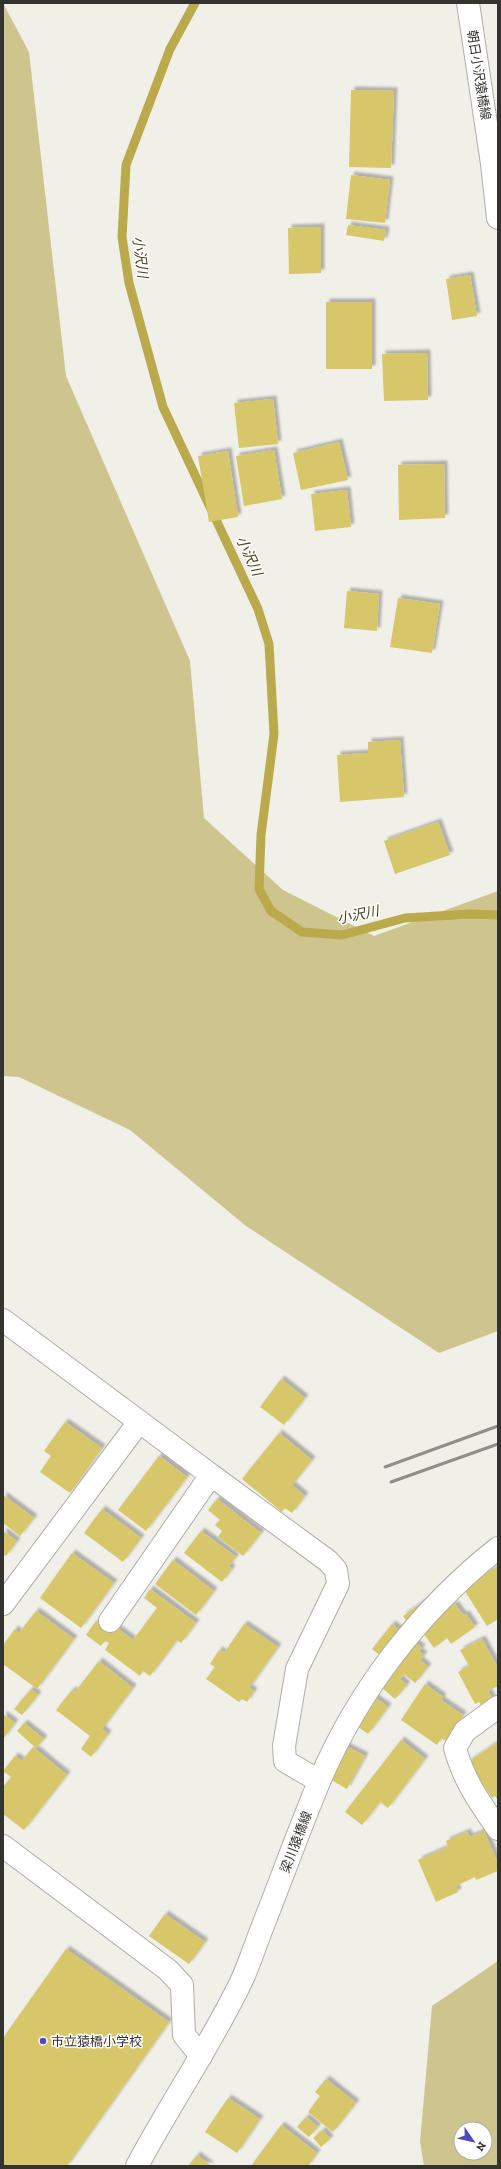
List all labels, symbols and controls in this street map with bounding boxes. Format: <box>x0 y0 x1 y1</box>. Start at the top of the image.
street label: 朝日小沢猿橋線 <box>464 29 494 121</box>
water label: 小沢川 <box>129 235 151 281</box>
water label: 小沢川 <box>232 533 266 580</box>
water label: 小沢川 <box>336 902 382 927</box>
street label: 梁川猿橋線 <box>277 1809 315 1875</box>
place label: 市立猿橋小学校 <box>51 2034 142 2049</box>
marker: 市立猿橋小学校 <box>38 2036 48 2046</box>
north arrow <box>453 2121 493 2161</box>
text: N <box>473 2139 489 2154</box>

